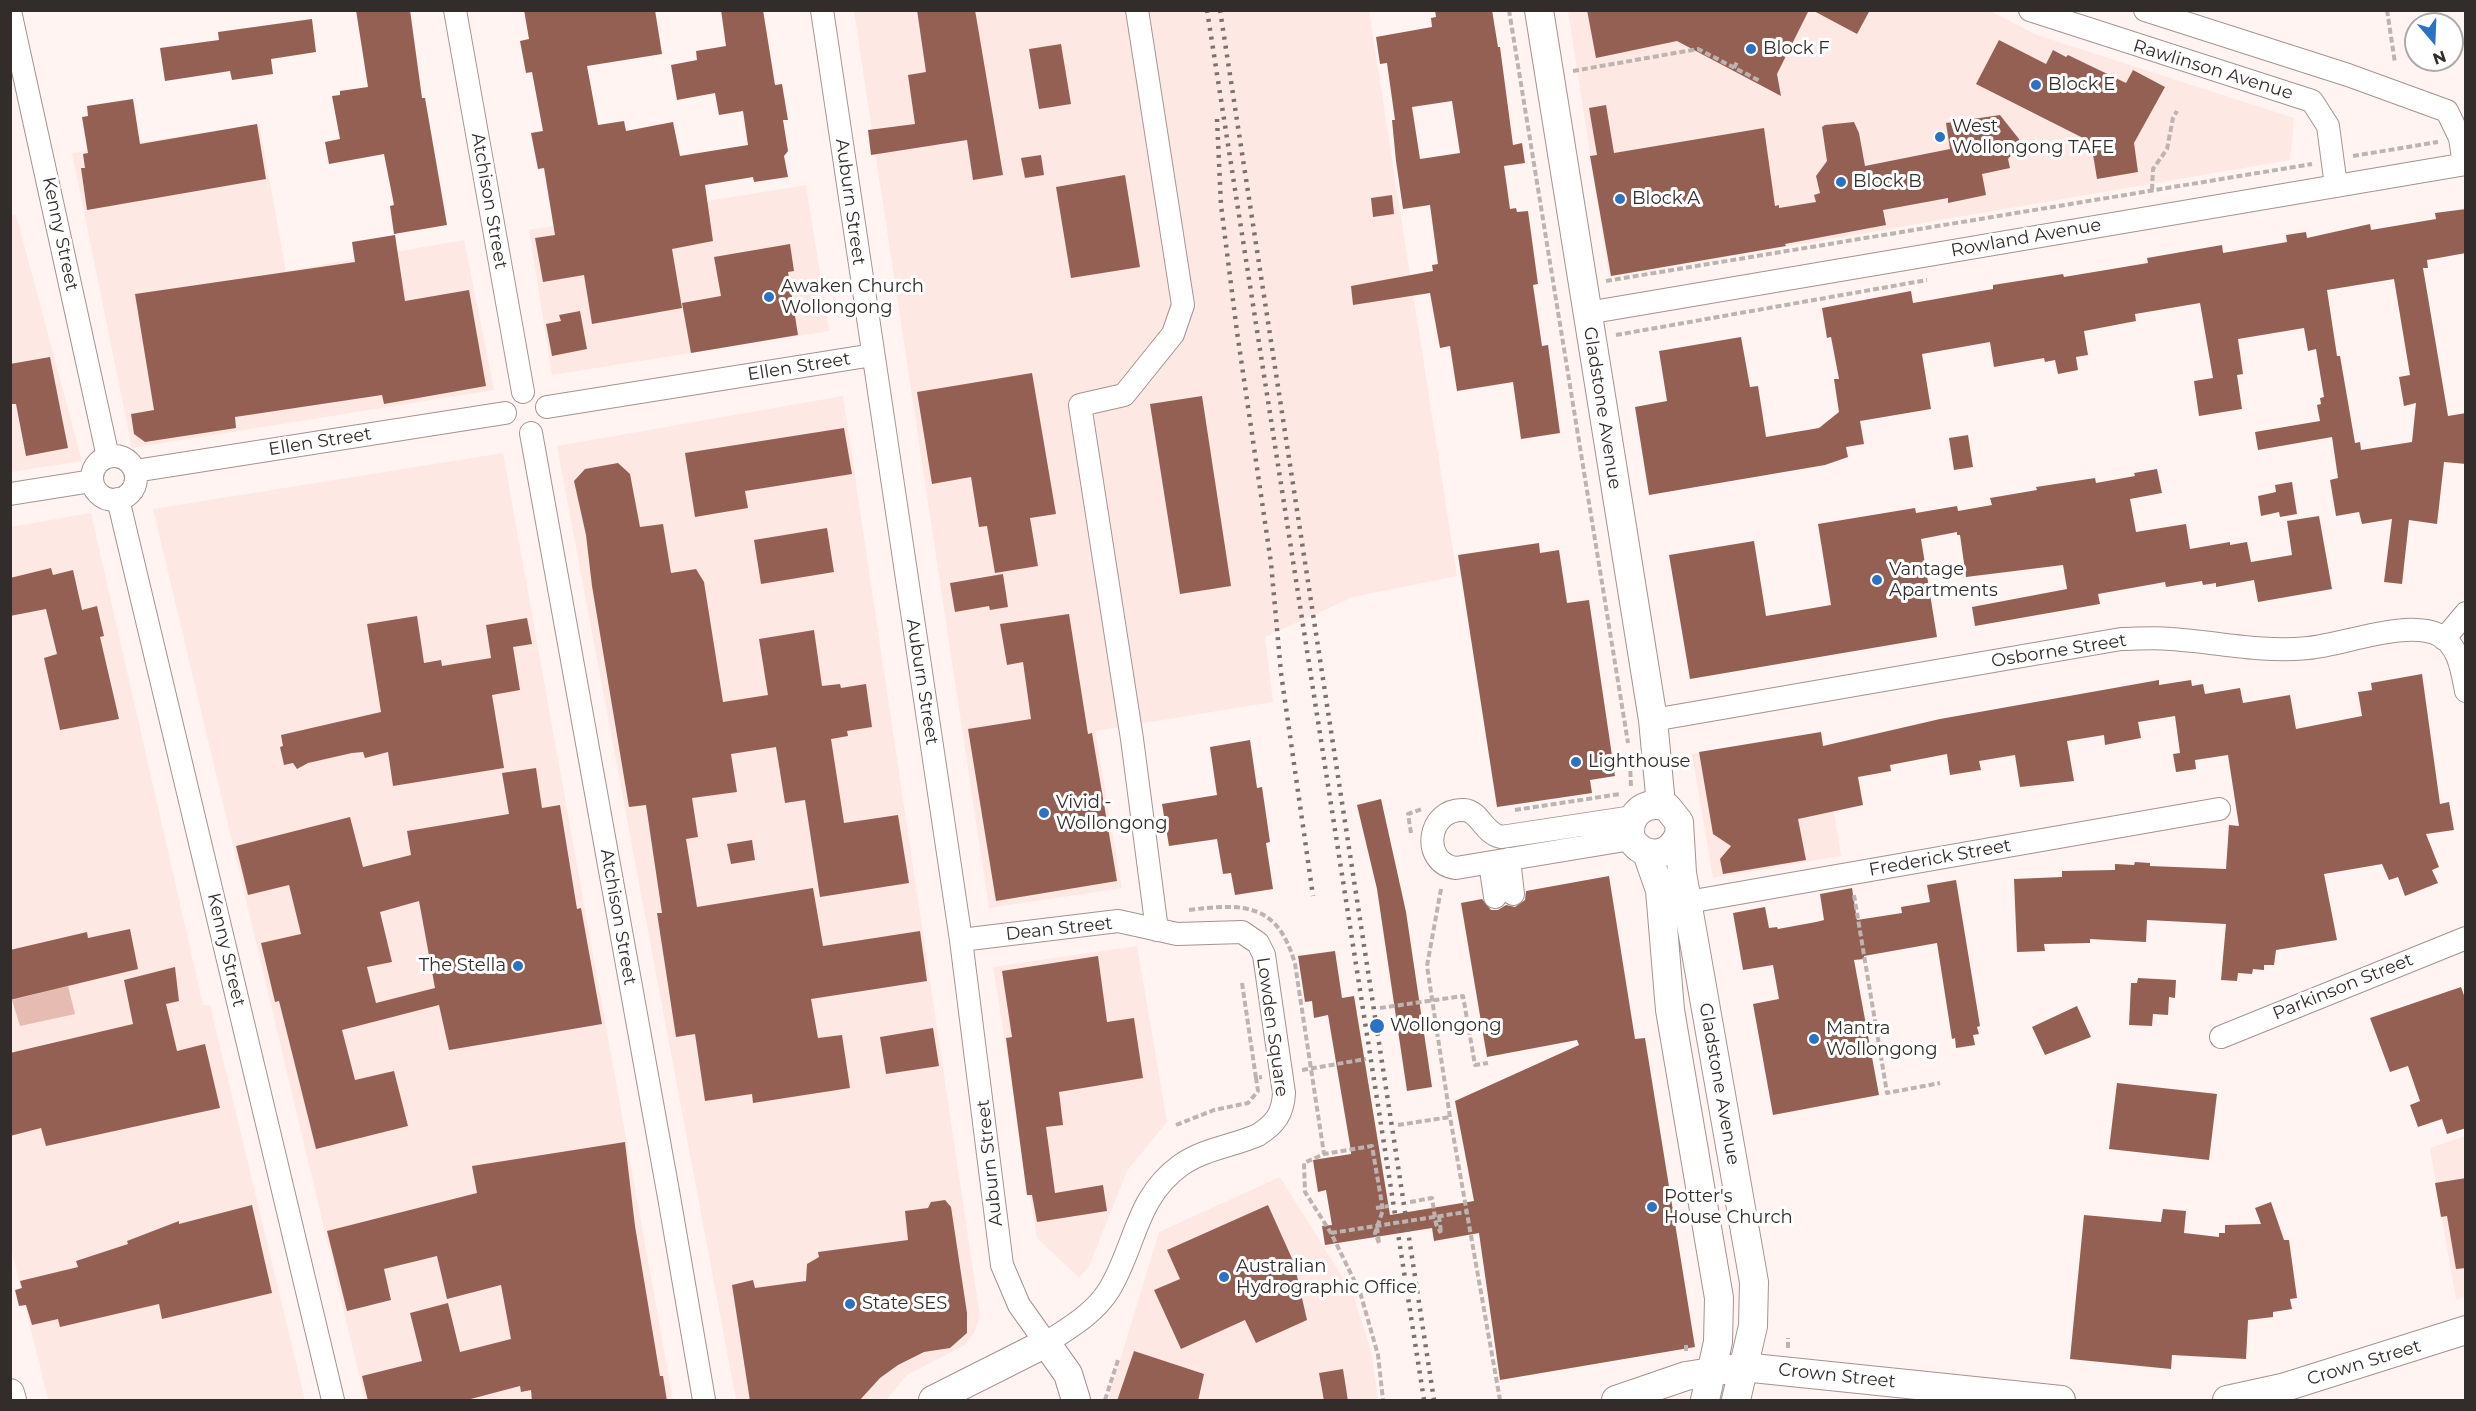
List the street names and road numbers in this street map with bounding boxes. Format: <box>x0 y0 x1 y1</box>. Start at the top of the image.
street label: Rawlinson Avenue <box>2131 35 2295 105</box>
street label: Atchison Street <box>466 131 512 271</box>
street label: Auburn Street <box>830 137 870 267</box>
street label: Kenny Street <box>37 175 83 293</box>
street label: Rowland Avenue <box>1949 214 2103 262</box>
street label: Gladstone Avenue <box>1578 325 1626 491</box>
street label: Ellen Street <box>746 348 852 386</box>
street label: Ellen Street <box>267 423 373 461</box>
street label: Auburn Street <box>901 617 943 747</box>
street label: Osborne Street <box>1990 630 2128 672</box>
street label: Frederick Street <box>1867 835 2013 881</box>
street label: Atchison Street <box>595 847 641 987</box>
street label: Kenny Street <box>202 891 250 1009</box>
street label: Dean Street <box>1004 913 1114 945</box>
street label: Parkinson Street <box>2270 949 2416 1025</box>
street label: Lowden Square <box>1252 956 1292 1098</box>
street label: Gladstone Avenue <box>1694 1001 1744 1167</box>
street label: Auburn Street <box>973 1098 1007 1228</box>
street label: Crown Street <box>2304 1335 2424 1391</box>
street label: Crown Street <box>1777 1359 1897 1393</box>

